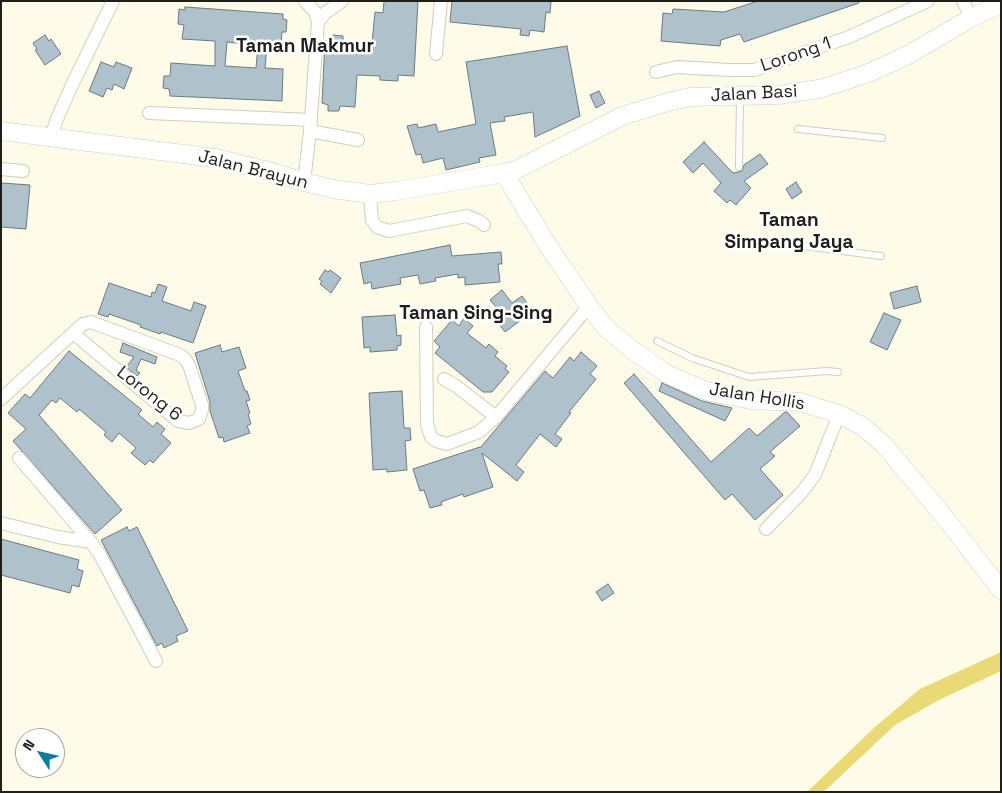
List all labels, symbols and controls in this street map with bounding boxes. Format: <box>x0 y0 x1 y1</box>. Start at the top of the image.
street label: Lorong 1 <box>758 33 834 77</box>
district label: Taman Makmur <box>236 36 374 58</box>
street label: Jalan Basi <box>710 81 798 107</box>
street label: Jalan Brayun <box>196 146 310 194</box>
district label: Taman Simpang Jaya <box>725 210 853 254</box>
district label: Taman Sing-Sing <box>399 303 553 325</box>
street label: Lorong 6 <box>112 362 186 426</box>
street label: Jalan Hollis <box>708 379 806 415</box>
north arrow <box>15 728 65 778</box>
text: N <box>18 736 39 754</box>

